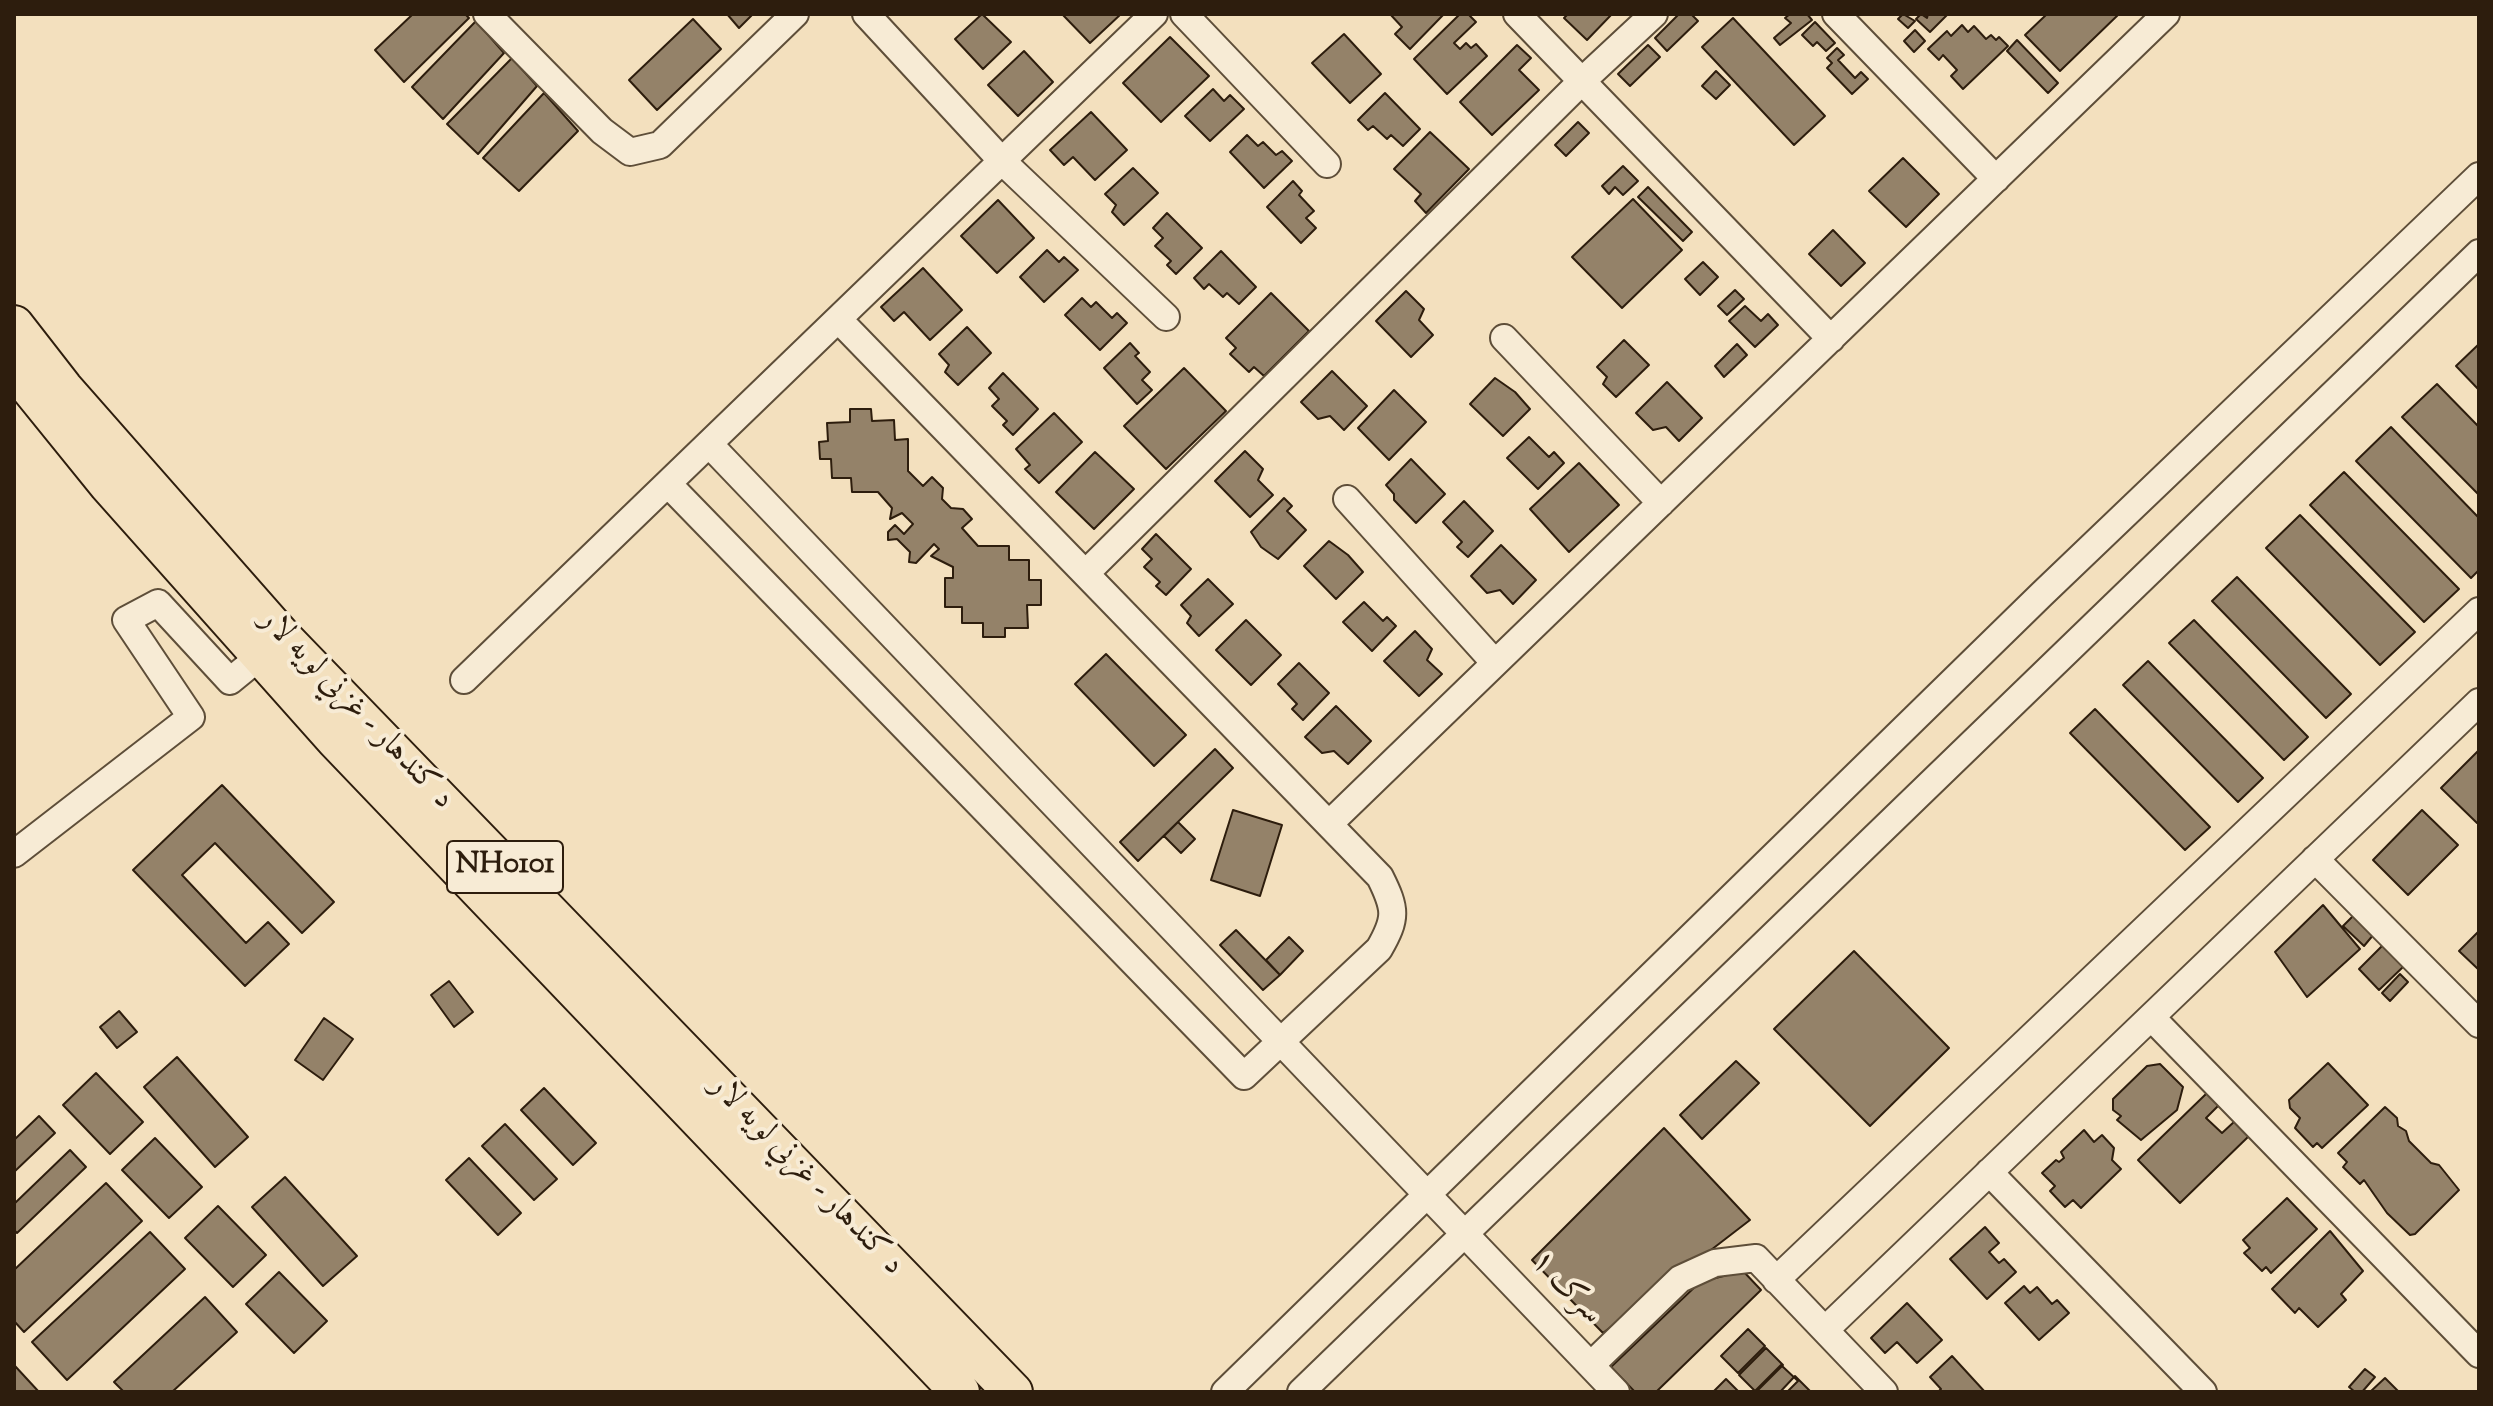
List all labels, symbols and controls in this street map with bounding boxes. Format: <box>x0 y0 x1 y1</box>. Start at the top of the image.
street label: د کندهار - غزني لويه لار <box>250 603 460 819</box>
road number: NH0101 <box>447 841 563 893</box>
street label: د کندهار - غزني لويه لار <box>700 1069 910 1285</box>
street label: سرک ۱ <box>1521 1244 1609 1334</box>

